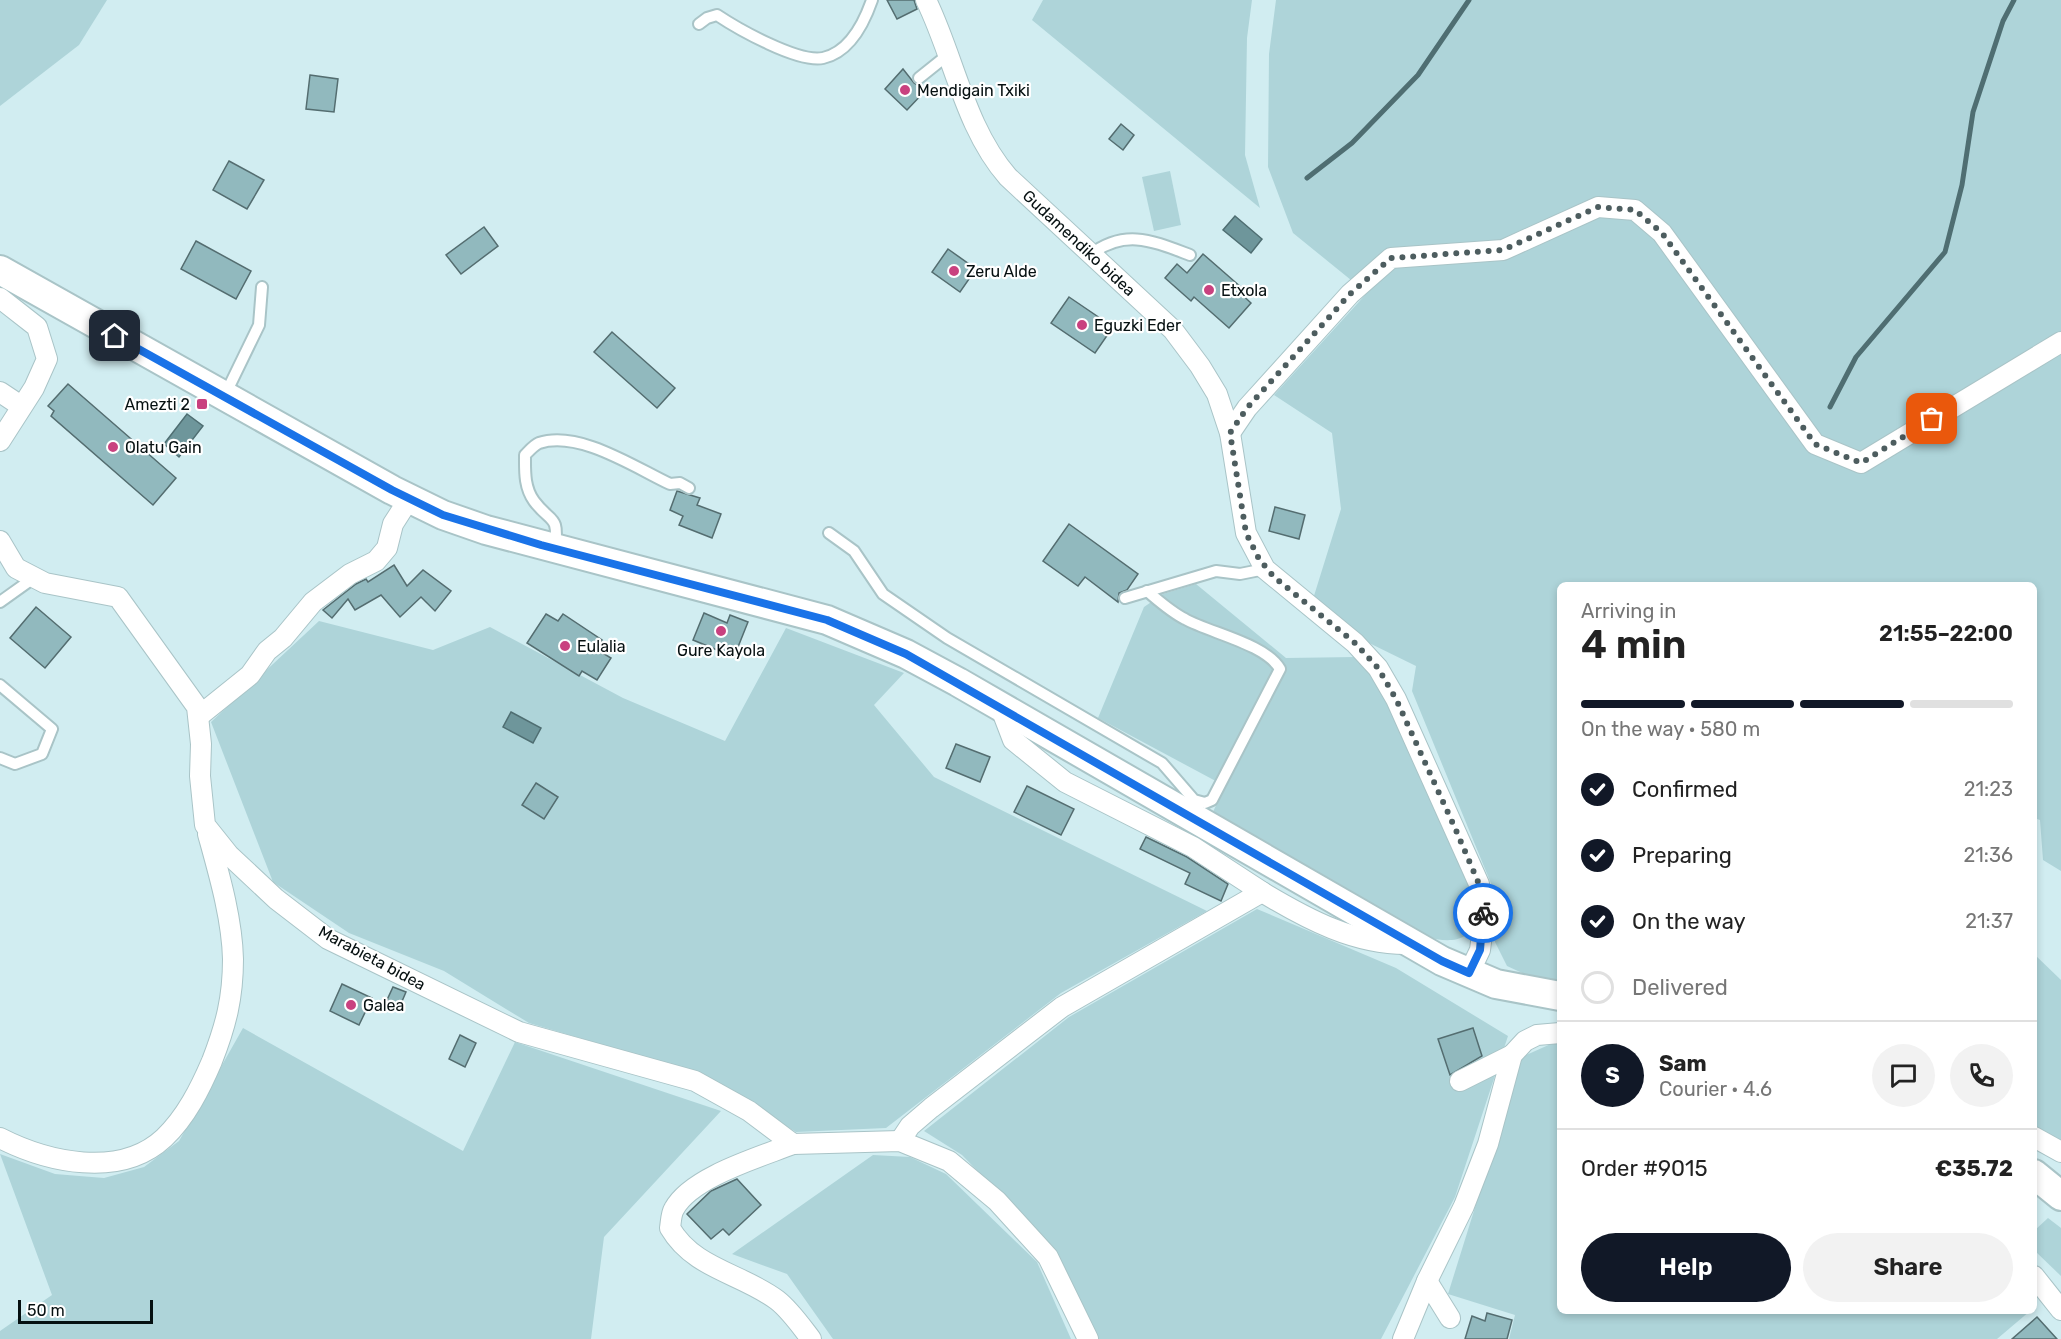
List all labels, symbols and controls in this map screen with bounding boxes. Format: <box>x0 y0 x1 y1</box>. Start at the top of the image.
place label: Mendigain Txiki <box>917 81 1030 100</box>
marker: Mendigain Txiki <box>898 83 912 97</box>
street label: Gudamendiko bidea <box>1019 186 1139 300</box>
place label: Zeru Alde <box>966 262 1037 281</box>
marker: Zeru Alde <box>947 264 961 278</box>
place label: Etxola <box>1221 281 1267 300</box>
marker: Etxola <box>1202 283 1216 297</box>
pin <box>89 310 140 361</box>
place label: Eguzki Eder <box>1094 316 1181 335</box>
marker: Eguzki Eder <box>1075 318 1089 332</box>
icon: home <box>98 319 131 352</box>
pin <box>1906 393 1957 444</box>
place label: Amezti 2 <box>125 395 190 414</box>
marker: Amezti 2 <box>195 397 209 411</box>
icon: bag <box>1915 402 1948 435</box>
place label: Olatu Gain <box>125 438 202 457</box>
marker: Olatu Gain <box>106 440 120 454</box>
text: Arriving in <box>1581 599 1676 623</box>
text: 21:55–22:00 <box>1879 620 2013 647</box>
text: 4 min <box>1581 622 1686 668</box>
marker: Gure Kayola <box>714 624 728 638</box>
place label: Eulalia <box>577 637 626 656</box>
marker: Eulalia <box>558 639 572 653</box>
place label: Gure Kayola <box>677 641 765 660</box>
text: On the way · 580 m <box>1581 717 1760 741</box>
icon: check <box>1581 773 1614 806</box>
text: Confirmed <box>1632 776 1738 803</box>
text: 21:23 <box>1964 777 2013 801</box>
icon: check <box>1581 839 1614 872</box>
text: Preparing <box>1632 842 1732 869</box>
text: 21:36 <box>1964 843 2013 867</box>
courier <box>1453 883 1513 943</box>
icon: bike <box>1467 897 1500 930</box>
icon: check <box>1581 905 1614 938</box>
text: On the way <box>1632 908 1746 935</box>
text: 21:37 <box>1965 909 2013 933</box>
street label: Marabieta bidea <box>315 922 429 994</box>
text: Delivered <box>1632 974 1728 1001</box>
place label: Galea <box>363 996 404 1015</box>
marker: Galea <box>344 998 358 1012</box>
button: chat <box>1872 1044 1935 1107</box>
button: phone <box>1950 1044 2013 1107</box>
text: Sam <box>1659 1050 1707 1077</box>
text: S <box>1605 1062 1620 1089</box>
text: Courier · 4.6 <box>1659 1077 1772 1101</box>
text: Order #9015 <box>1581 1155 1708 1182</box>
text: €35.72 <box>1935 1155 2013 1182</box>
button: Help <box>1581 1233 1791 1302</box>
button: Share <box>1803 1233 2013 1302</box>
scale bar <box>18 1297 153 1324</box>
text: 50 m <box>27 1301 65 1320</box>

